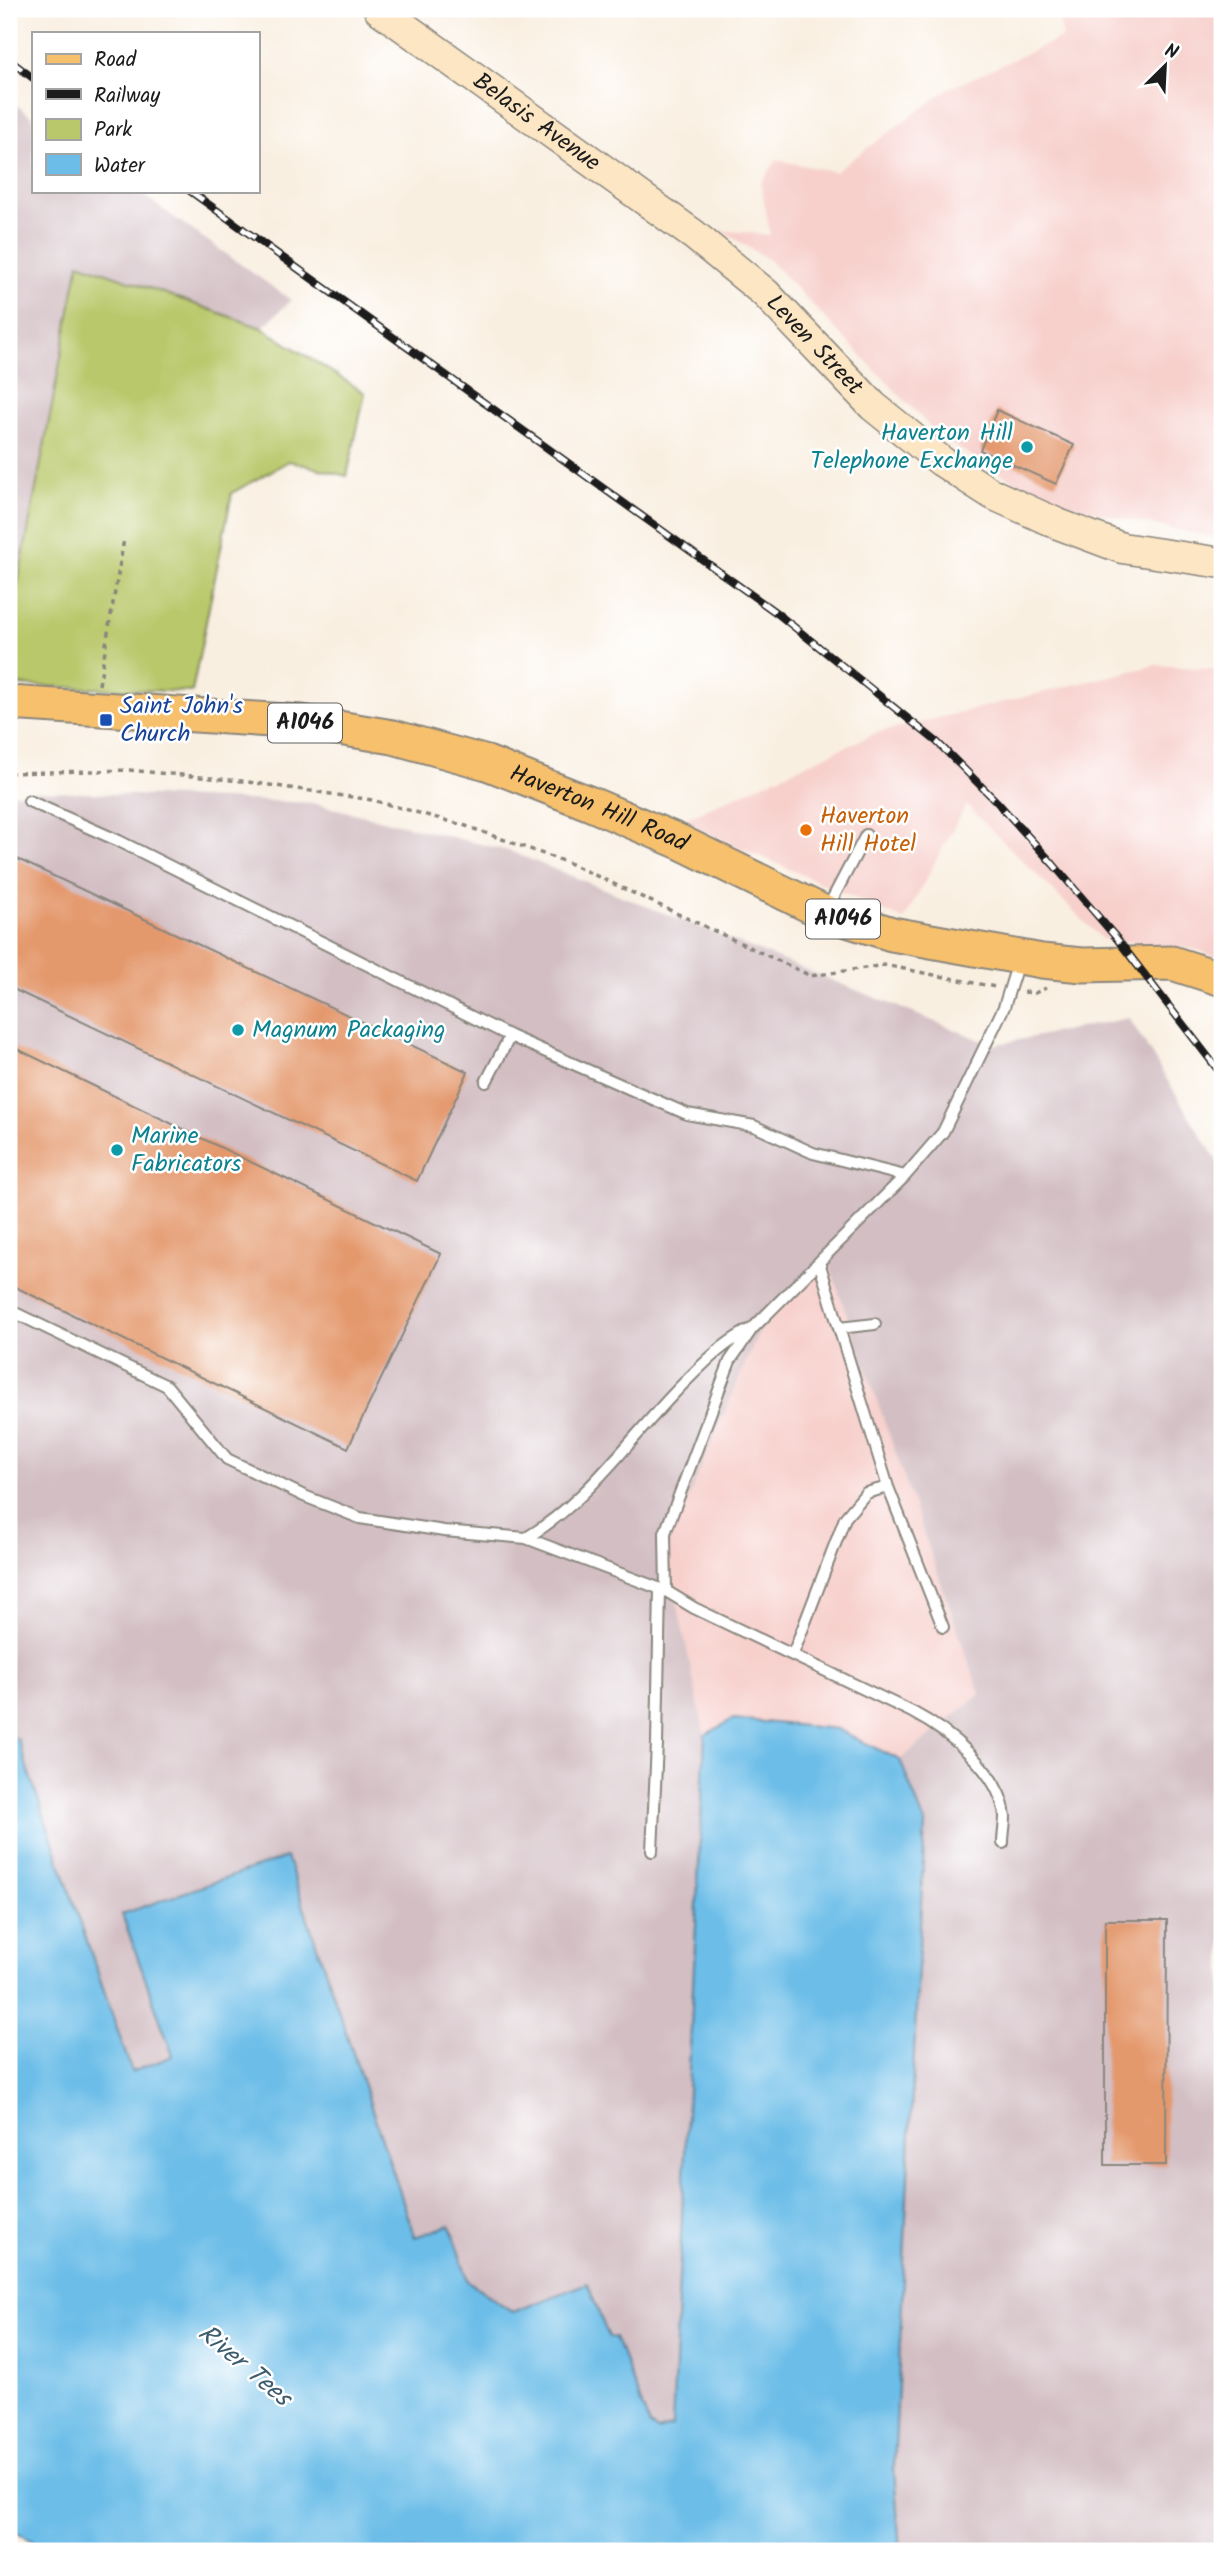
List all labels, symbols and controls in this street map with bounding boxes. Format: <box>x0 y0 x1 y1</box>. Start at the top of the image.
legend <box>32 32 259 192</box>
north arrow <box>1130 32 1200 102</box>
text: N <box>1160 36 1183 68</box>
text: Road <box>94 44 137 77</box>
street label: Belasis Avenue <box>464 63 609 182</box>
text: Railway <box>94 80 160 113</box>
text: Park <box>94 114 132 147</box>
text: Water <box>94 150 146 183</box>
street label: Leven Street <box>756 285 873 405</box>
place label: Haverton Hill Telephone Exchange <box>810 414 1013 481</box>
marker: Haverton Hill Telephone Exchange <box>1019 439 1035 455</box>
place label: Saint John's Church <box>120 687 243 754</box>
road number: A1046 <box>268 704 342 743</box>
marker: Saint John's Church <box>98 712 114 728</box>
street label: Haverton Hill Road <box>504 754 696 863</box>
place label: Haverton Hill Hotel <box>820 797 916 864</box>
marker: Haverton Hill Hotel <box>798 822 814 838</box>
road number: A1046 <box>806 900 880 938</box>
place label: Magnum Packaging <box>252 1011 445 1050</box>
marker: Magnum Packaging <box>230 1022 246 1038</box>
place label: Marine Fabricators <box>131 1117 241 1184</box>
marker: Marine Fabricators <box>109 1142 125 1158</box>
water label: River Tees <box>188 2314 302 2420</box>

